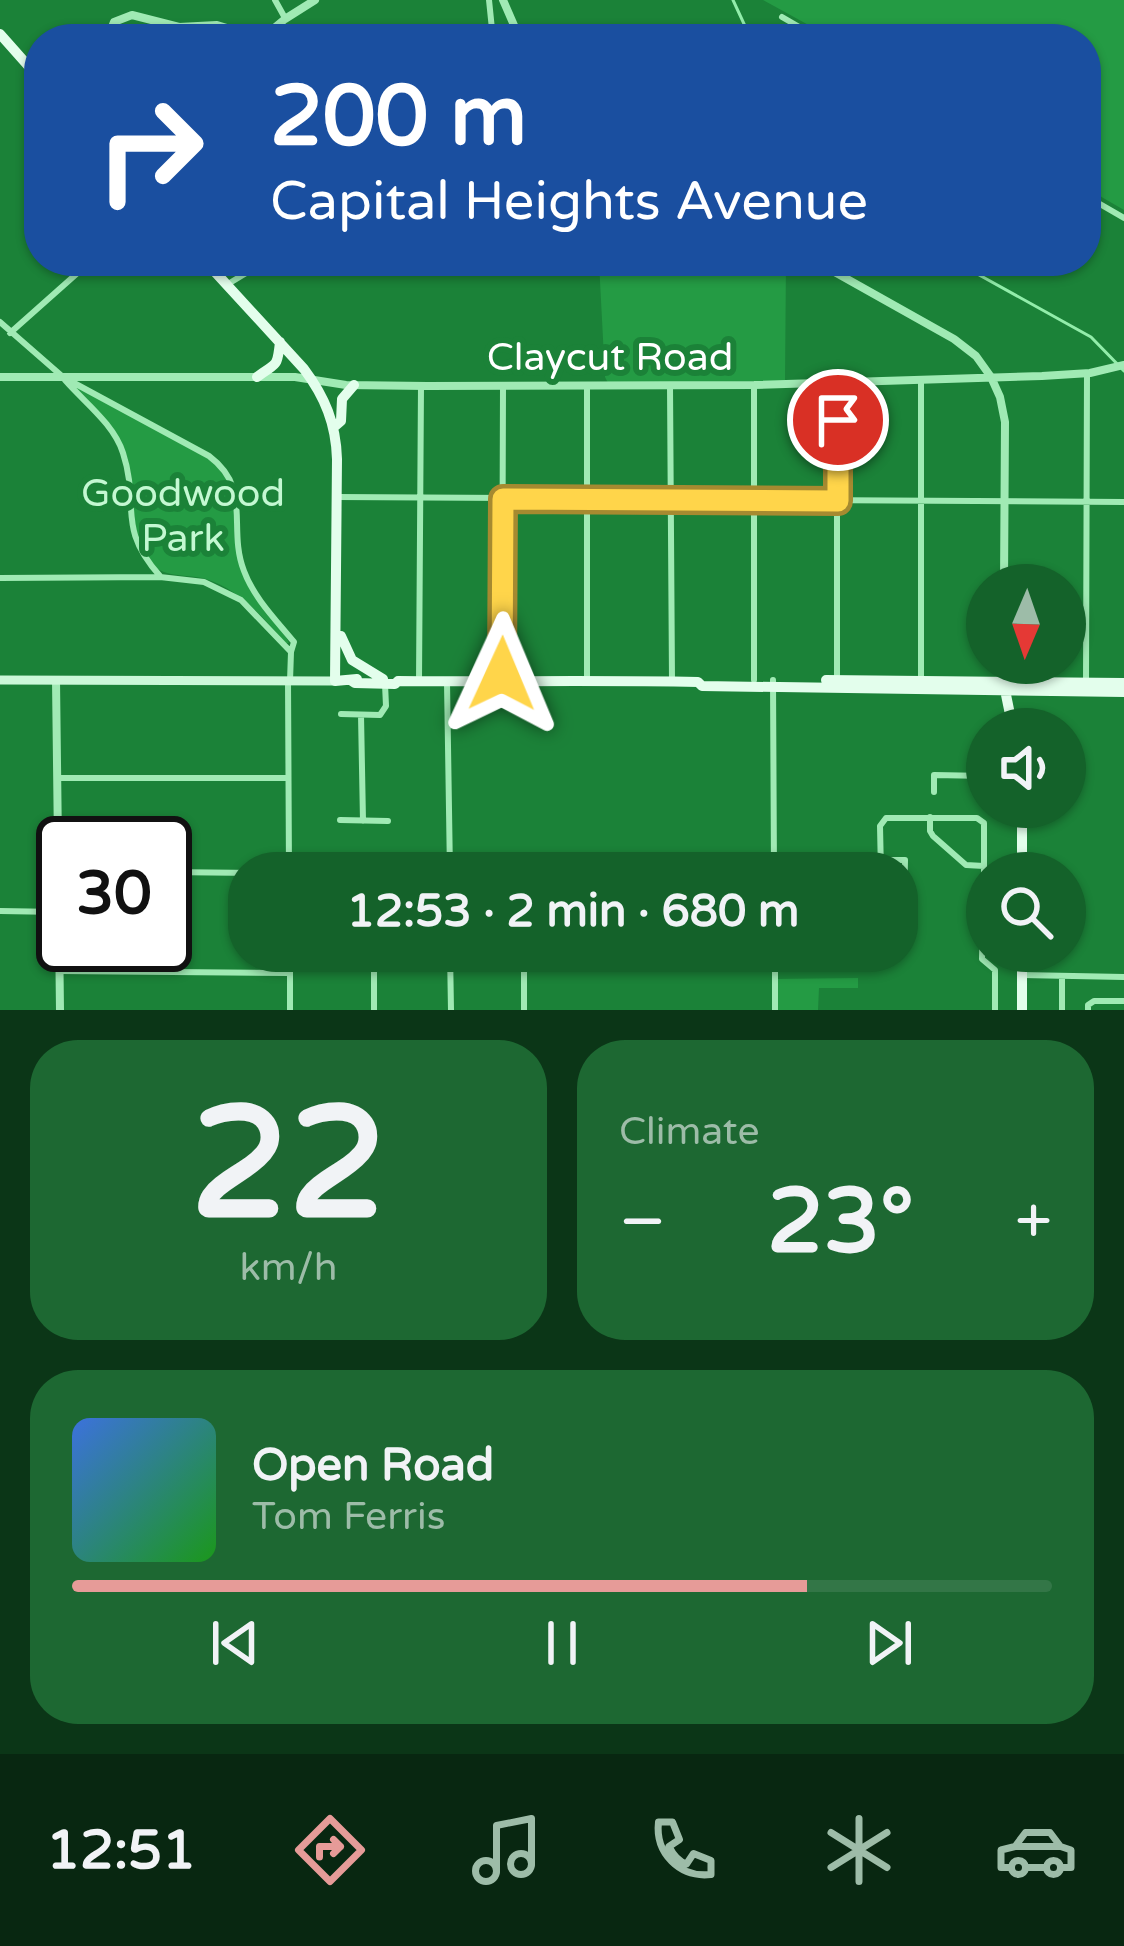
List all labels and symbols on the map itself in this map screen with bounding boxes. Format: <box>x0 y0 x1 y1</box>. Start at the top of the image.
street label: Claycut Road <box>487 334 733 381</box>
pin <box>787 369 889 471</box>
park label: Goodwood Park <box>81 470 285 562</box>
north arrow <box>966 564 1086 684</box>
position arrow <box>439 611 565 737</box>
speed limit sign: 30 <box>36 816 192 972</box>

